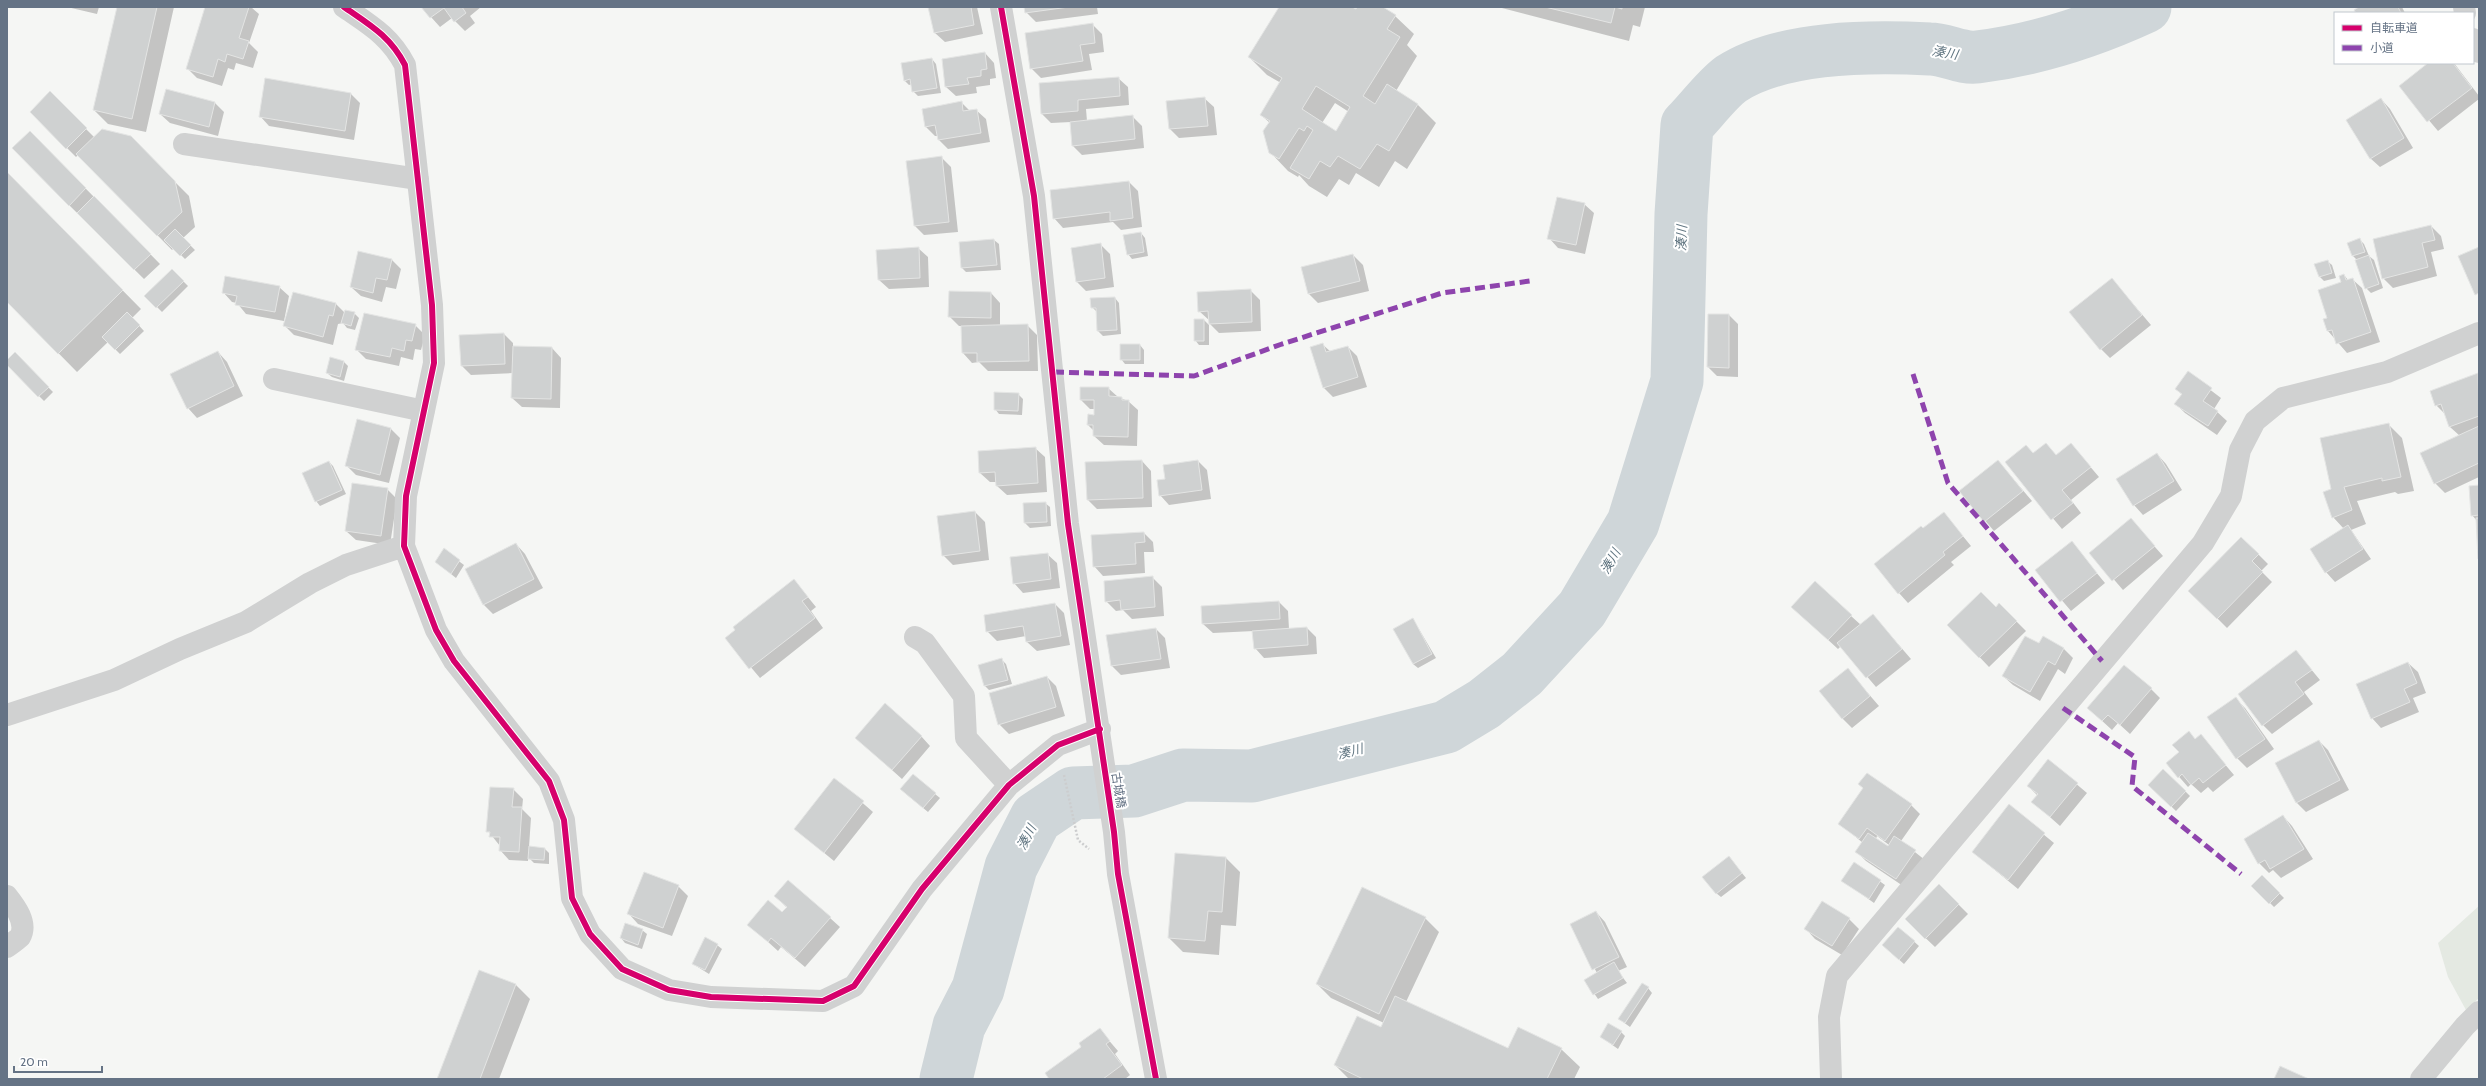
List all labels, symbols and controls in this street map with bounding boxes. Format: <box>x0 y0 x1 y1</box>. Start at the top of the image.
legend <box>2334 12 2474 64</box>
text: 自転車道 <box>2370 20 2418 35</box>
text: 小道 <box>2370 40 2394 55</box>
water label: 湊川 <box>1931 42 1961 62</box>
water label: 湊川 <box>1673 223 1690 251</box>
water label: 湊川 <box>1597 544 1624 576</box>
water label: 湊川 <box>1335 740 1366 762</box>
street label: 古城橋 <box>1109 771 1129 809</box>
water label: 湊川 <box>1013 820 1040 852</box>
scale bar <box>14 1048 102 1074</box>
text: 20 m <box>20 1054 48 1069</box>

